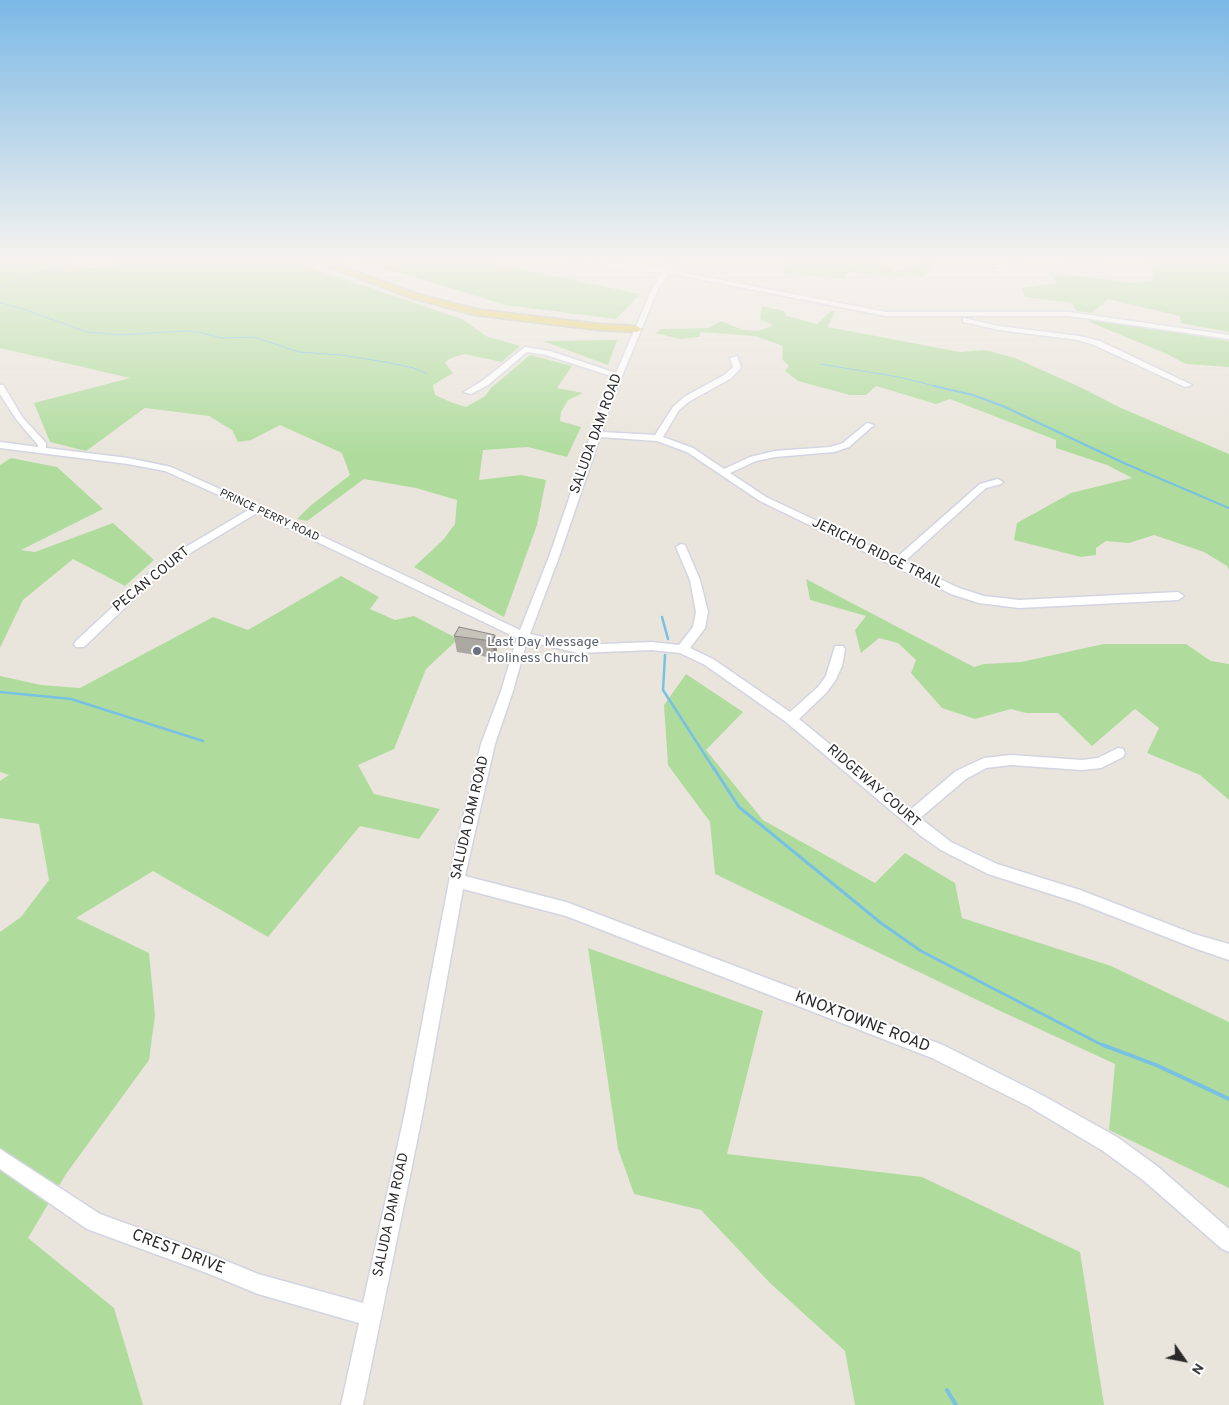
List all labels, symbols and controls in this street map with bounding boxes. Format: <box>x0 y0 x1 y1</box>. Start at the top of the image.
street label: SALUDA DAM ROAD <box>567 372 627 496</box>
street label: PRINCE PERRY ROAD <box>217 487 321 545</box>
street label: JERICHO RIDGE TRAIL <box>809 515 945 593</box>
street label: PECAN COURT <box>110 544 194 616</box>
place label: Last Day Message Holiness Church <box>487 635 599 668</box>
marker: Last Day Message Holiness Church <box>471 645 483 657</box>
street label: RIDGEWAY COURT <box>823 742 923 832</box>
street label: SALUDA DAM ROAD <box>449 754 493 882</box>
street label: KNOXTOWNE ROAD <box>792 988 932 1058</box>
street label: SALUDA DAM ROAD <box>371 1151 413 1279</box>
street label: CREST DRIVE <box>129 1226 227 1280</box>
north arrow <box>1159 1335 1209 1385</box>
text: N <box>1187 1360 1207 1377</box>

